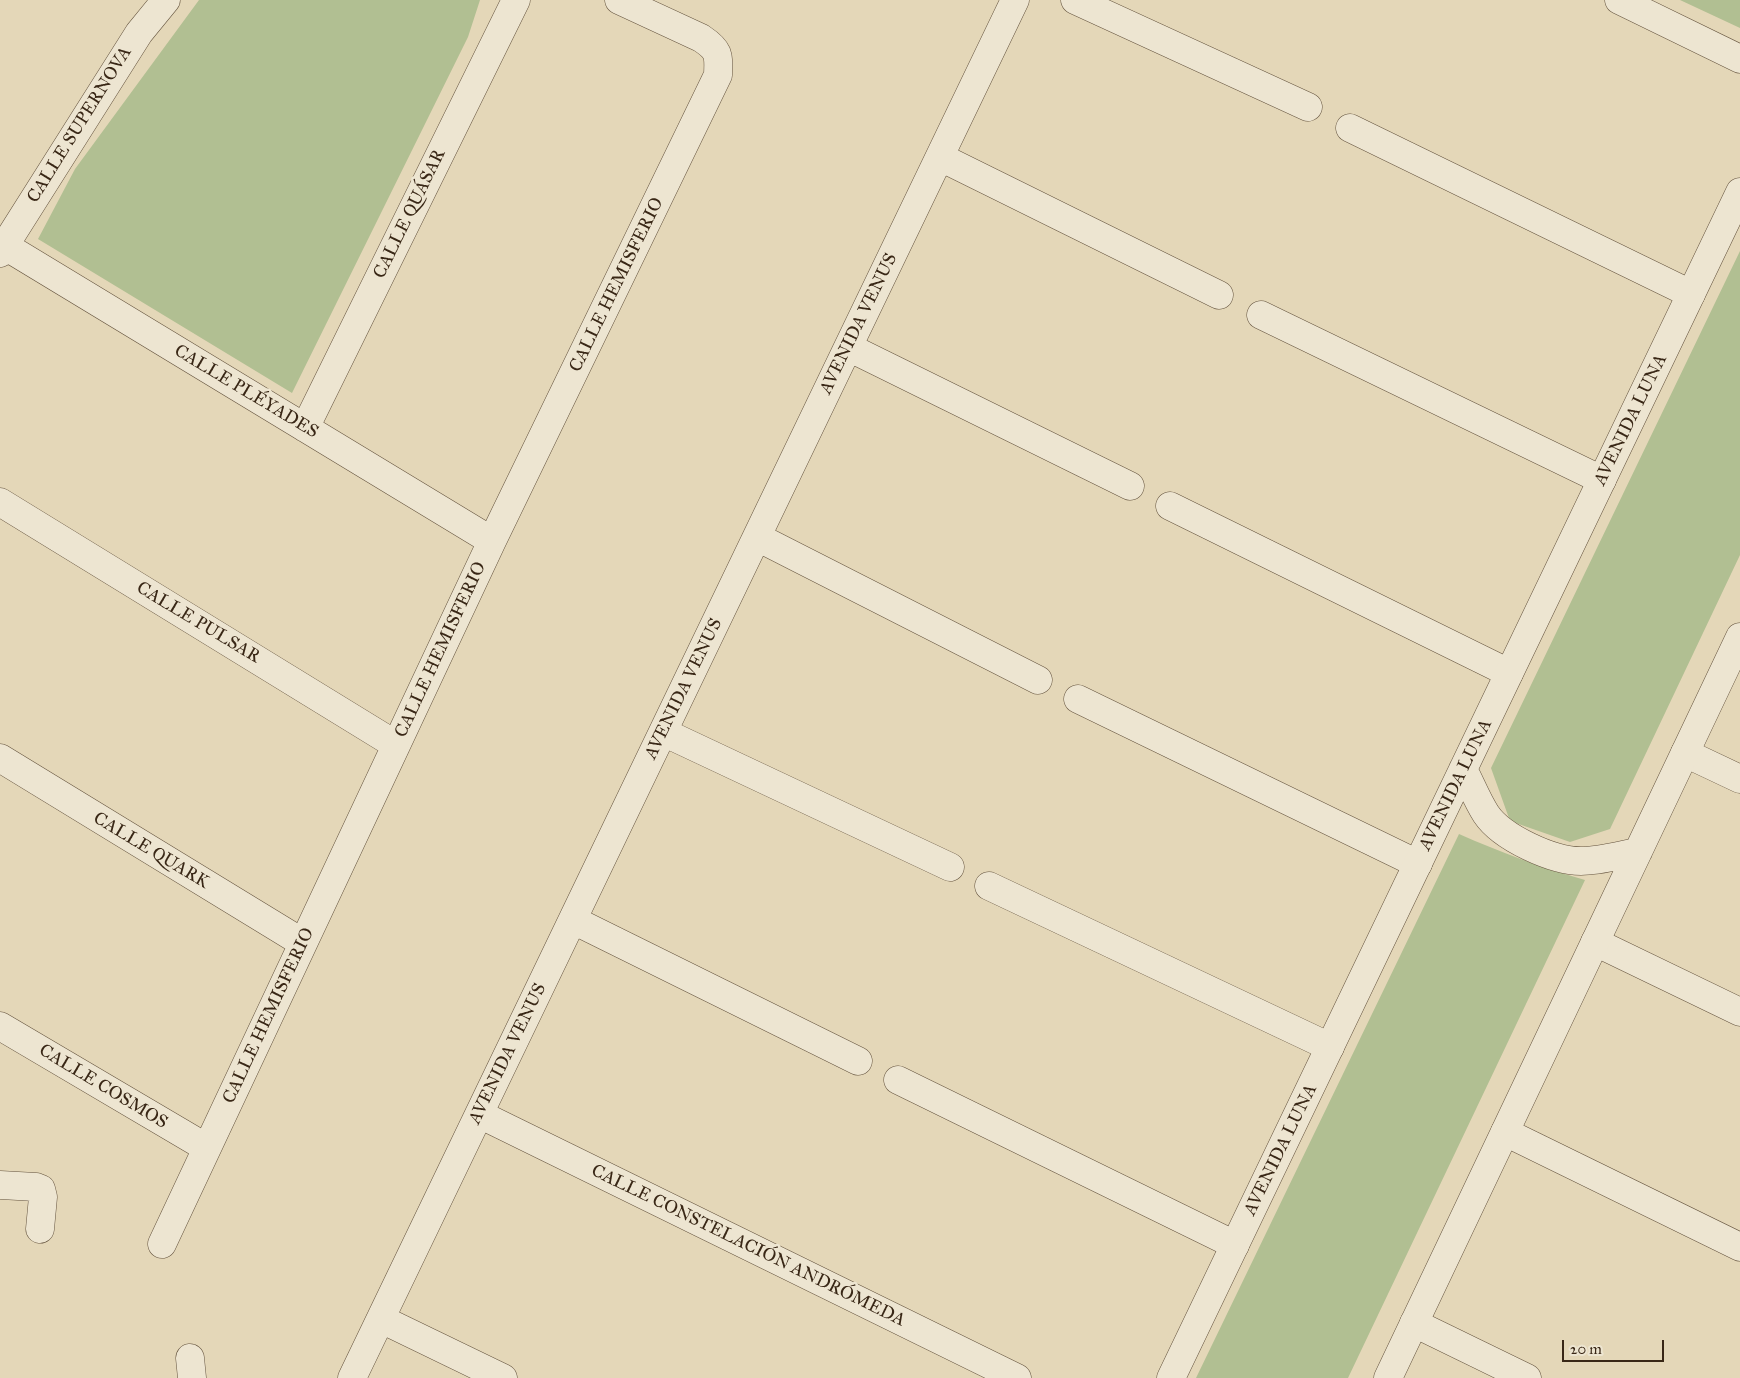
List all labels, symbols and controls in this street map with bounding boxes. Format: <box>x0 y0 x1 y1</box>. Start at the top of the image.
street label: CALLE SUPERNOVA <box>23 43 137 207</box>
street label: CALLE QUÁSAR <box>369 146 451 282</box>
street label: CALLE HEMISFERIO <box>565 194 669 376</box>
street label: AVENIDA VENUS <box>816 250 902 398</box>
street label: CALLE PLÉYADES <box>170 340 322 444</box>
street label: AVENIDA LUNA <box>1590 351 1672 489</box>
street label: CALLE HEMISFERIO <box>391 559 491 741</box>
street label: CALLE PULSAR <box>132 578 264 668</box>
street label: AVENIDA VENUS <box>641 615 727 763</box>
street label: AVENIDA LUNA <box>1415 716 1497 854</box>
street label: CALLE QUARK <box>89 808 213 894</box>
street label: CALLE HEMISFERIO <box>219 925 319 1107</box>
street label: AVENIDA VENUS <box>465 980 551 1128</box>
street label: CALLE COSMOS <box>35 1040 171 1134</box>
street label: AVENIDA LUNA <box>1240 1081 1322 1219</box>
street label: CALLE CONSTELACIÓN ANDRÓMEDA <box>587 1160 909 1332</box>
scale bar <box>1565 1330 1668 1362</box>
text: 20 m <box>1570 1340 1602 1358</box>

